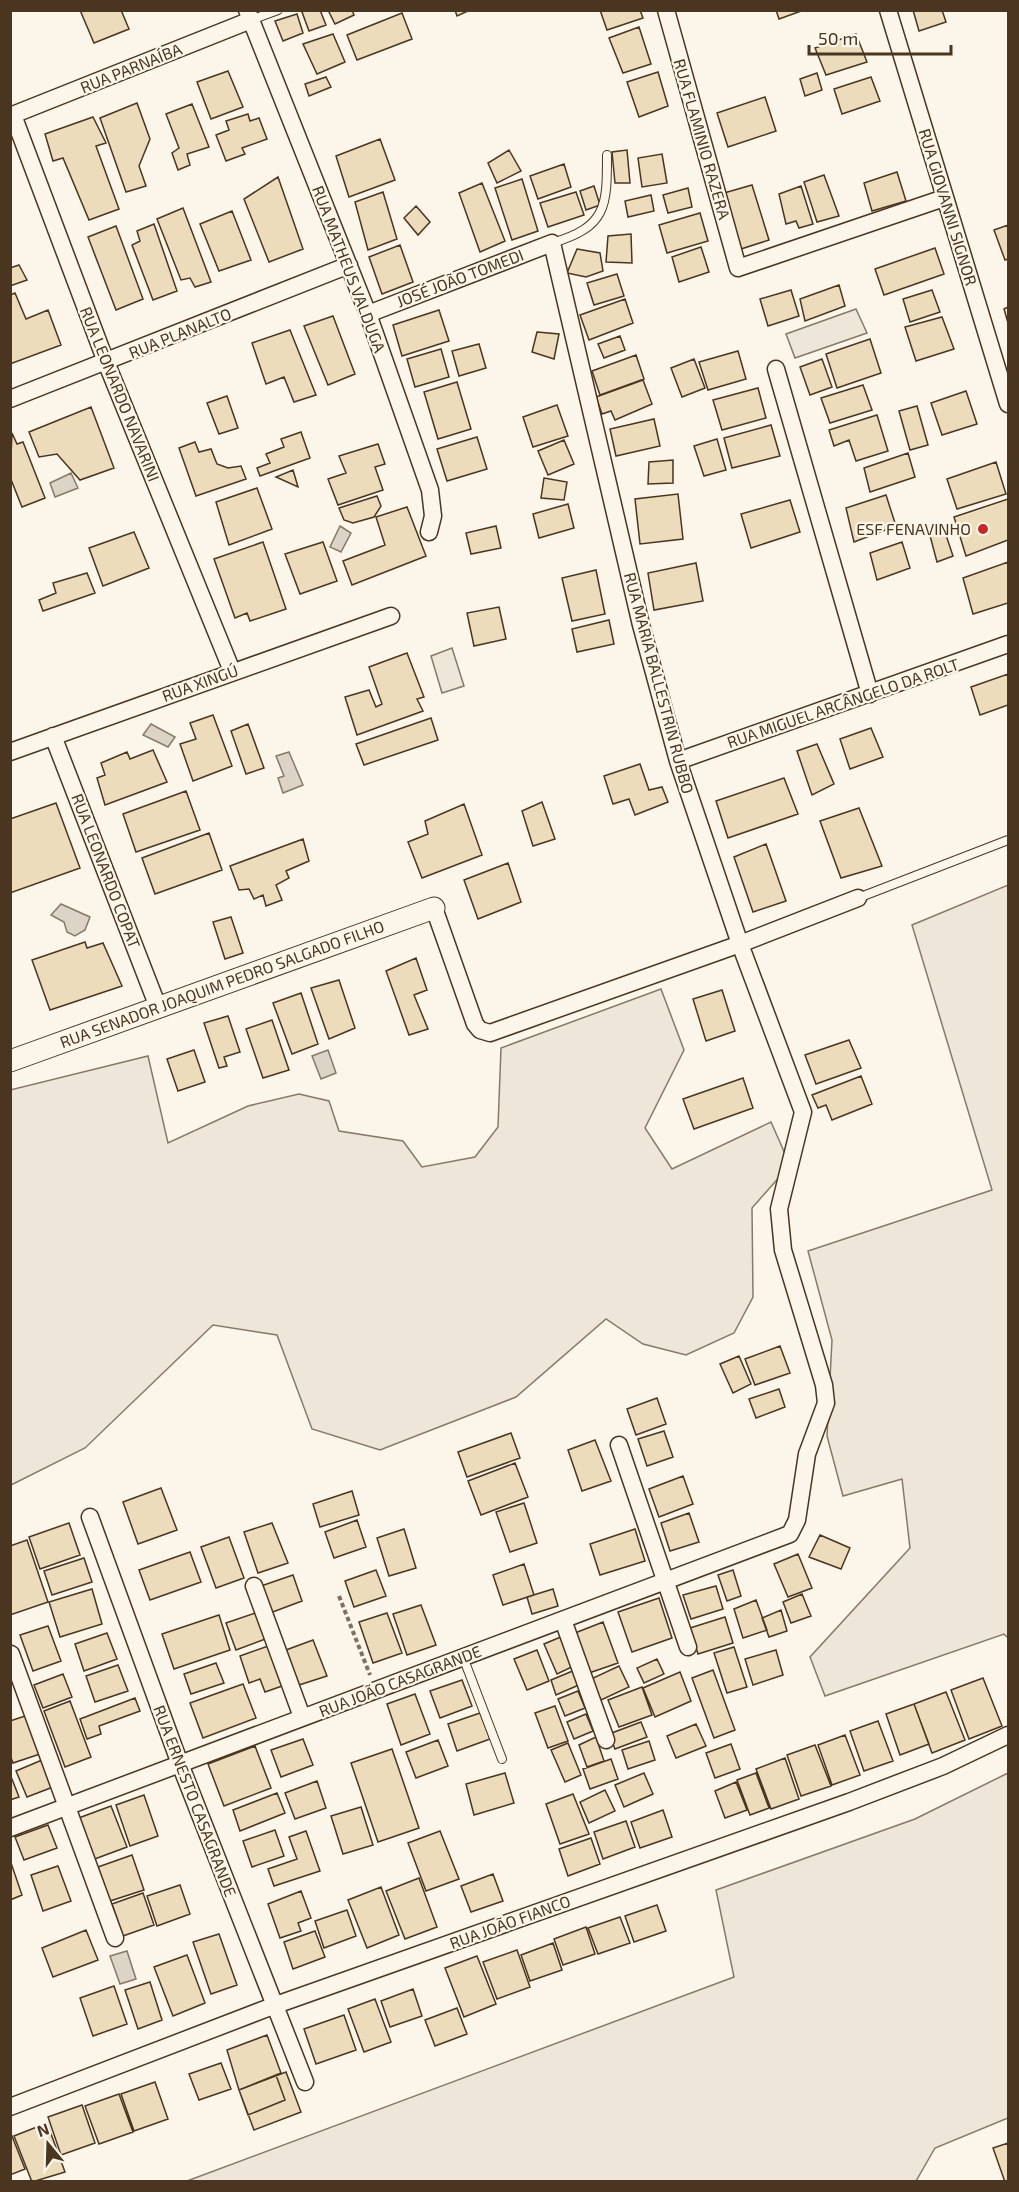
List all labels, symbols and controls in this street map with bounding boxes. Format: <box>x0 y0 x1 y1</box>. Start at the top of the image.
scale bar <box>809 18 952 56</box>
text: 50 m <box>818 27 858 49</box>
street label: RUA PARNAÍBA <box>77 39 184 97</box>
street label: RUA FLAMINIO RAZERA <box>670 56 735 221</box>
street label: RUA GIOVANNI SIGNOR <box>916 126 981 288</box>
street label: RUA MATHEUS VALDUGA <box>309 183 390 355</box>
street label: JOSÉ JOÃO TOMEDI <box>394 245 526 311</box>
street label: RUA PLANALTO <box>126 303 234 362</box>
street label: RUA LEONARDO NAVARINI <box>77 304 164 484</box>
place label: ESF FENAVINHO <box>856 519 971 538</box>
marker: ESF FENAVINHO <box>976 522 990 536</box>
street label: RUA MARIA BALLESTRIN RUBBO <box>621 570 698 796</box>
street label: RUA MIGUEL ARCÂNGELO DA ROLT <box>724 654 961 751</box>
street label: RUA XINGÚ <box>159 660 240 705</box>
street label: RUA LEONARDO COPAT <box>68 791 145 951</box>
street label: RUA SENADOR JOAQUIM PEDRO SALGADO FILHO <box>57 916 387 1052</box>
street label: RUA JOÃO CASAGRANDE <box>316 1641 484 1720</box>
street label: RUA ERNESTO CASAGRANDE <box>150 1702 241 1899</box>
street label: RUA JOÃO FIANCO <box>447 1891 573 1952</box>
north arrow <box>18 2114 78 2174</box>
text: N <box>34 2118 52 2140</box>

